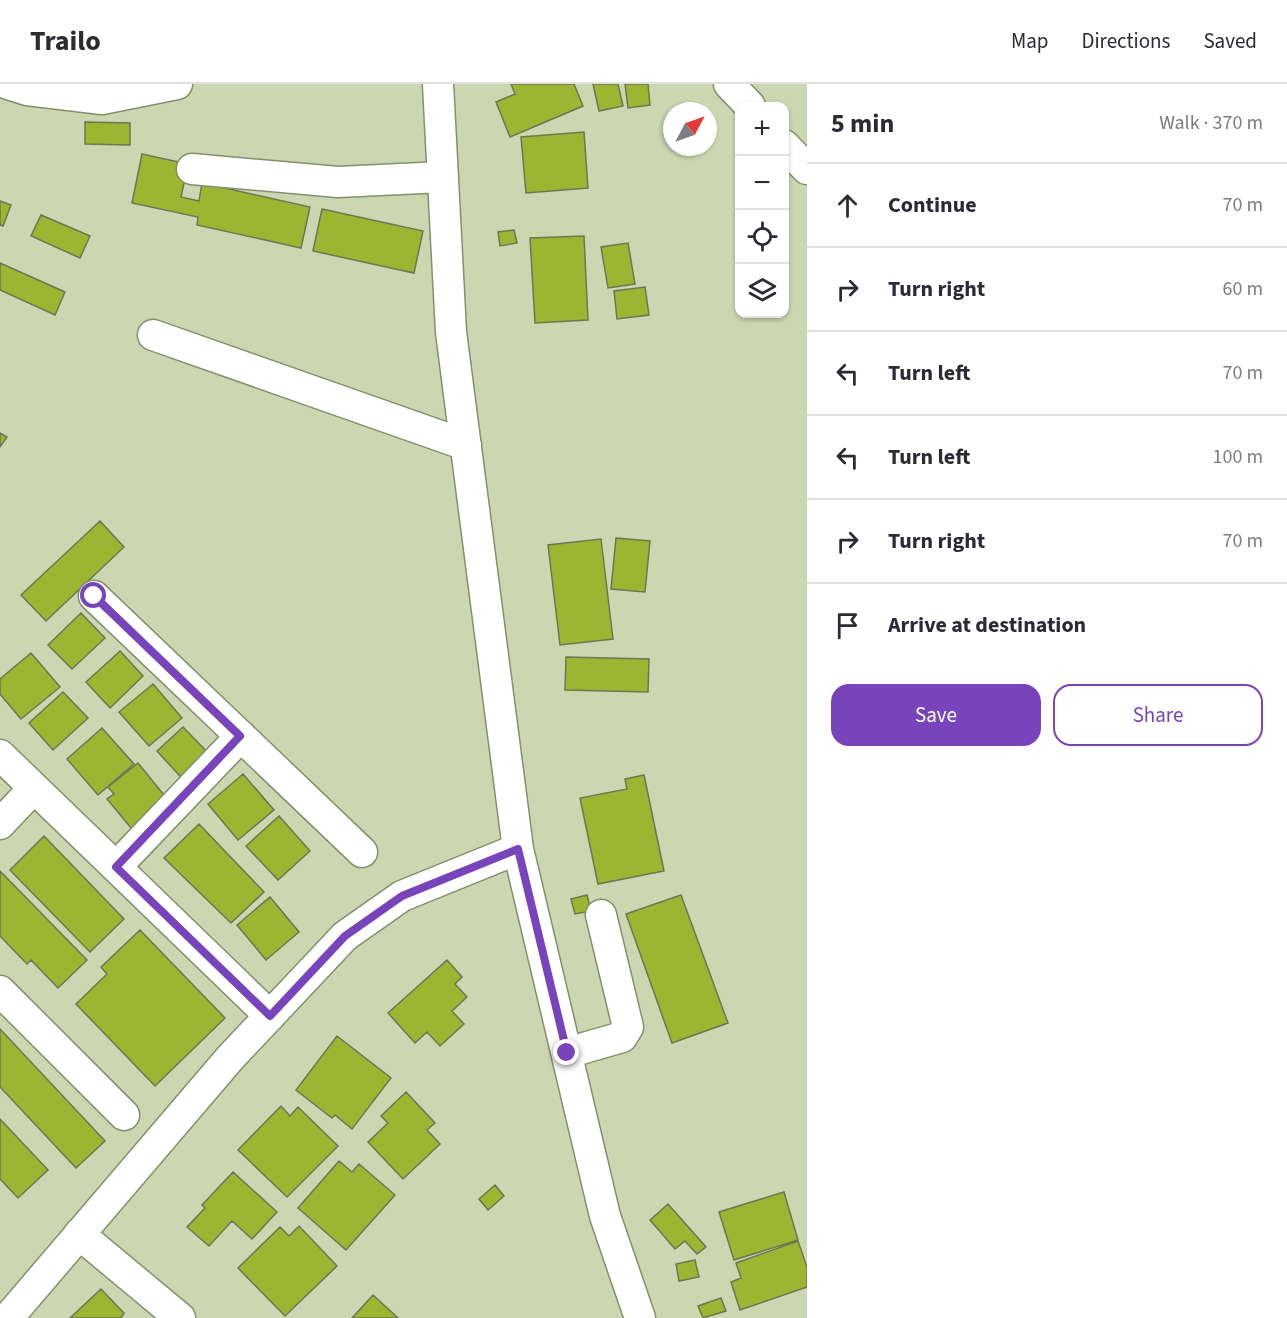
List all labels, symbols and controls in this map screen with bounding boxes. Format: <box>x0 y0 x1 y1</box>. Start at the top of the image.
text: Trailo <box>30 21 101 61</box>
text: Map <box>1011 26 1049 56</box>
text: Directions <box>1082 26 1170 56</box>
text: Saved <box>1203 26 1257 56</box>
north arrow <box>663 102 717 156</box>
map controls <box>735 102 789 318</box>
button: + <box>735 102 789 156</box>
text: 5 min <box>831 105 894 142</box>
text: Walk · 370 m <box>1159 109 1263 137</box>
button: − <box>735 156 789 210</box>
icon: ahead <box>831 189 864 222</box>
text: Continue <box>888 189 977 221</box>
text: 70 m <box>1223 191 1263 219</box>
button: locate <box>735 210 789 264</box>
button: layers <box>735 264 789 318</box>
icon: right <box>831 273 864 306</box>
text: Turn right <box>888 273 985 305</box>
text: 60 m <box>1223 275 1263 303</box>
icon: left <box>831 357 864 390</box>
text: Turn left <box>888 357 970 389</box>
text: 70 m <box>1223 359 1263 387</box>
icon: left <box>831 441 864 474</box>
text: Turn left <box>888 441 970 473</box>
text: 100 m <box>1213 443 1263 471</box>
icon: right <box>831 525 864 558</box>
text: Turn right <box>888 525 985 557</box>
text: 70 m <box>1223 527 1263 555</box>
route start <box>80 582 106 608</box>
icon: arrive <box>831 609 864 642</box>
text: Arrive at destination <box>888 609 1086 641</box>
button: Save <box>831 684 1041 746</box>
button: Share <box>1053 684 1263 746</box>
route end <box>553 1039 579 1065</box>

